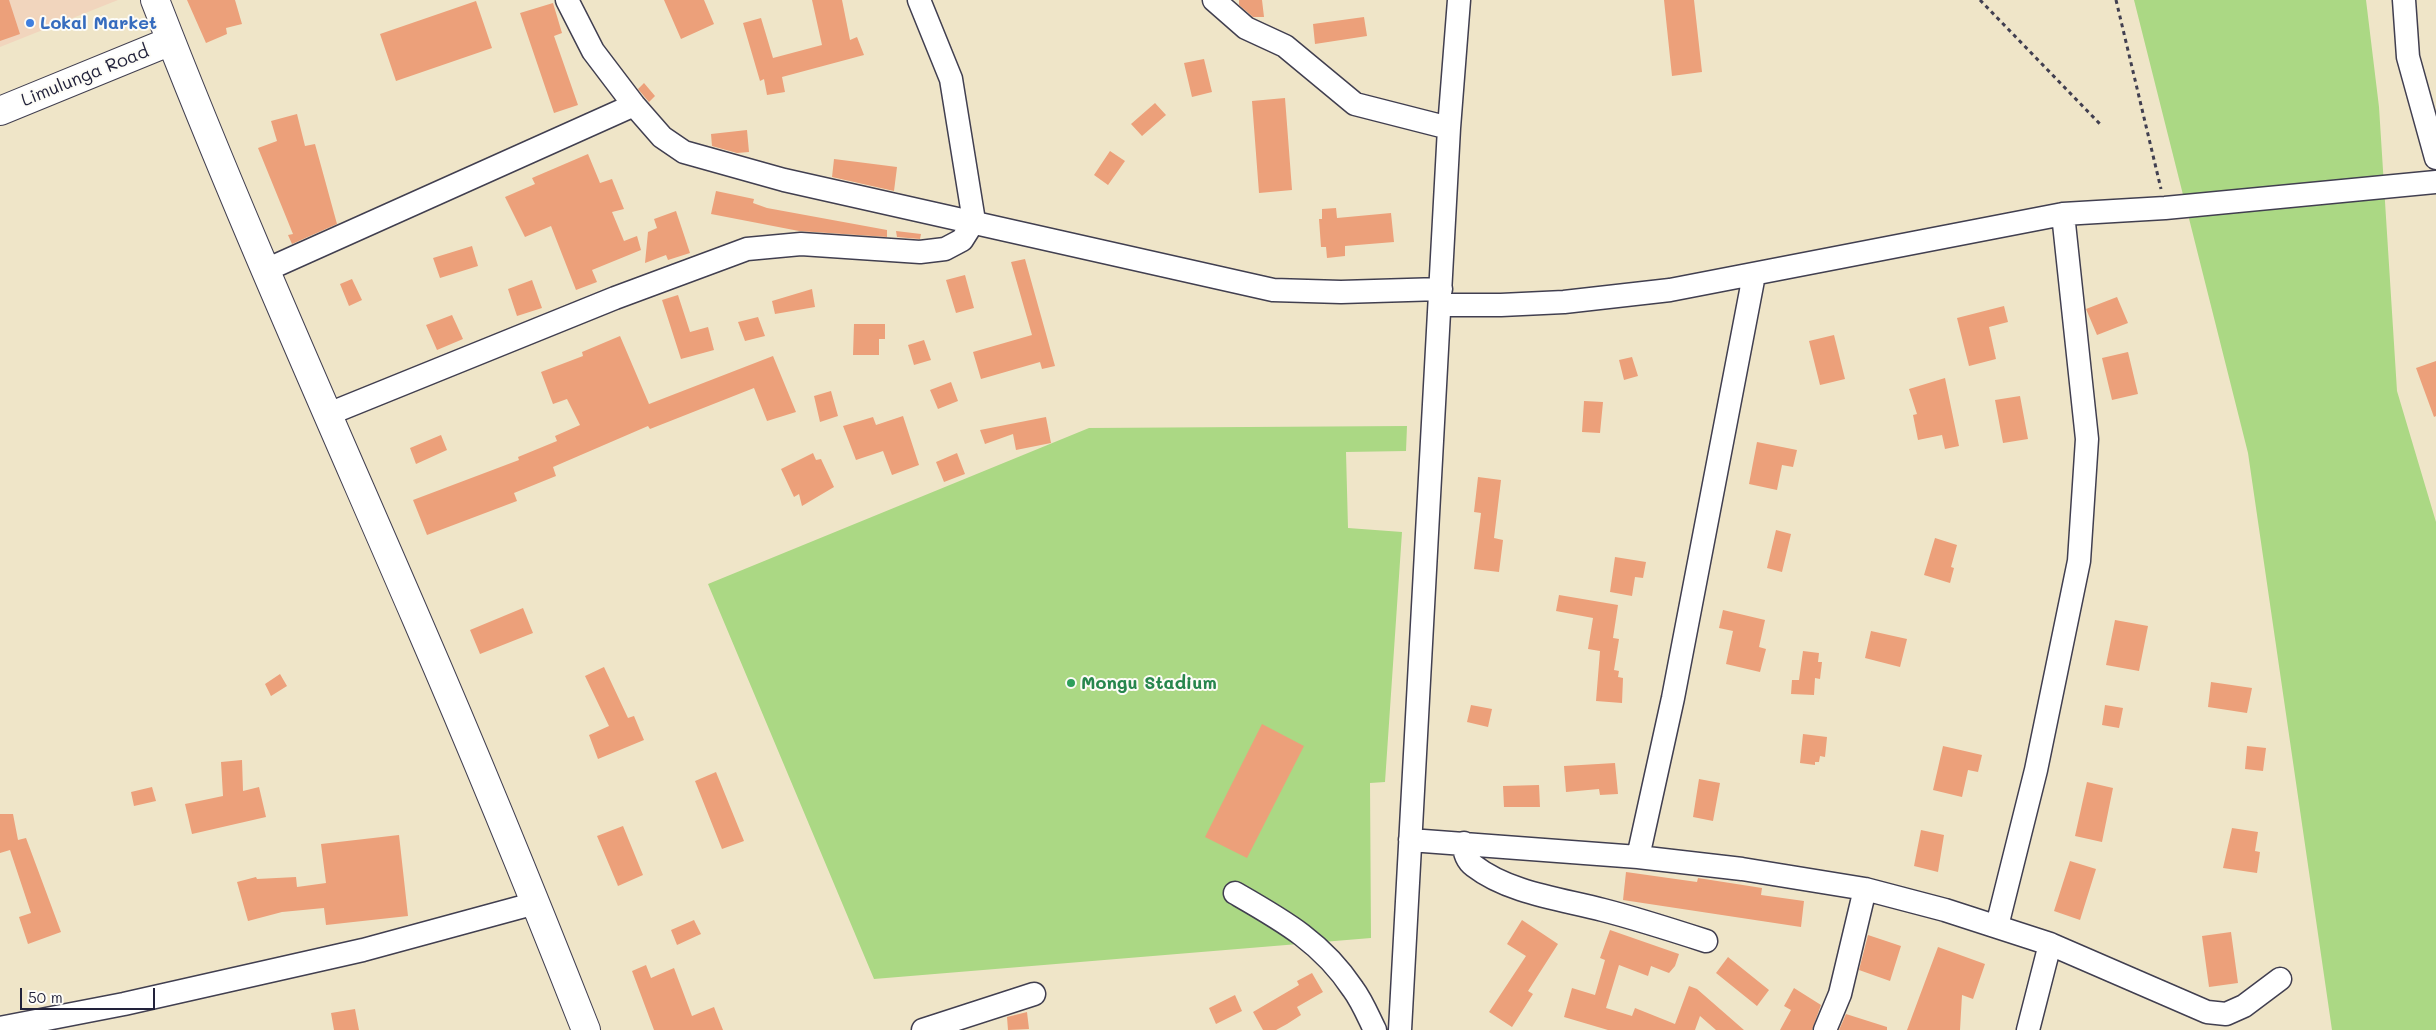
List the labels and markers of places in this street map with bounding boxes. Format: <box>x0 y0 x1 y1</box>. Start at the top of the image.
place label: Lokal Market <box>40 12 157 34</box>
marker: Lokal Market <box>24 17 36 29</box>
place label: Mongu Stadium <box>1081 672 1217 694</box>
marker: Mongu Stadium <box>1065 677 1077 689</box>

